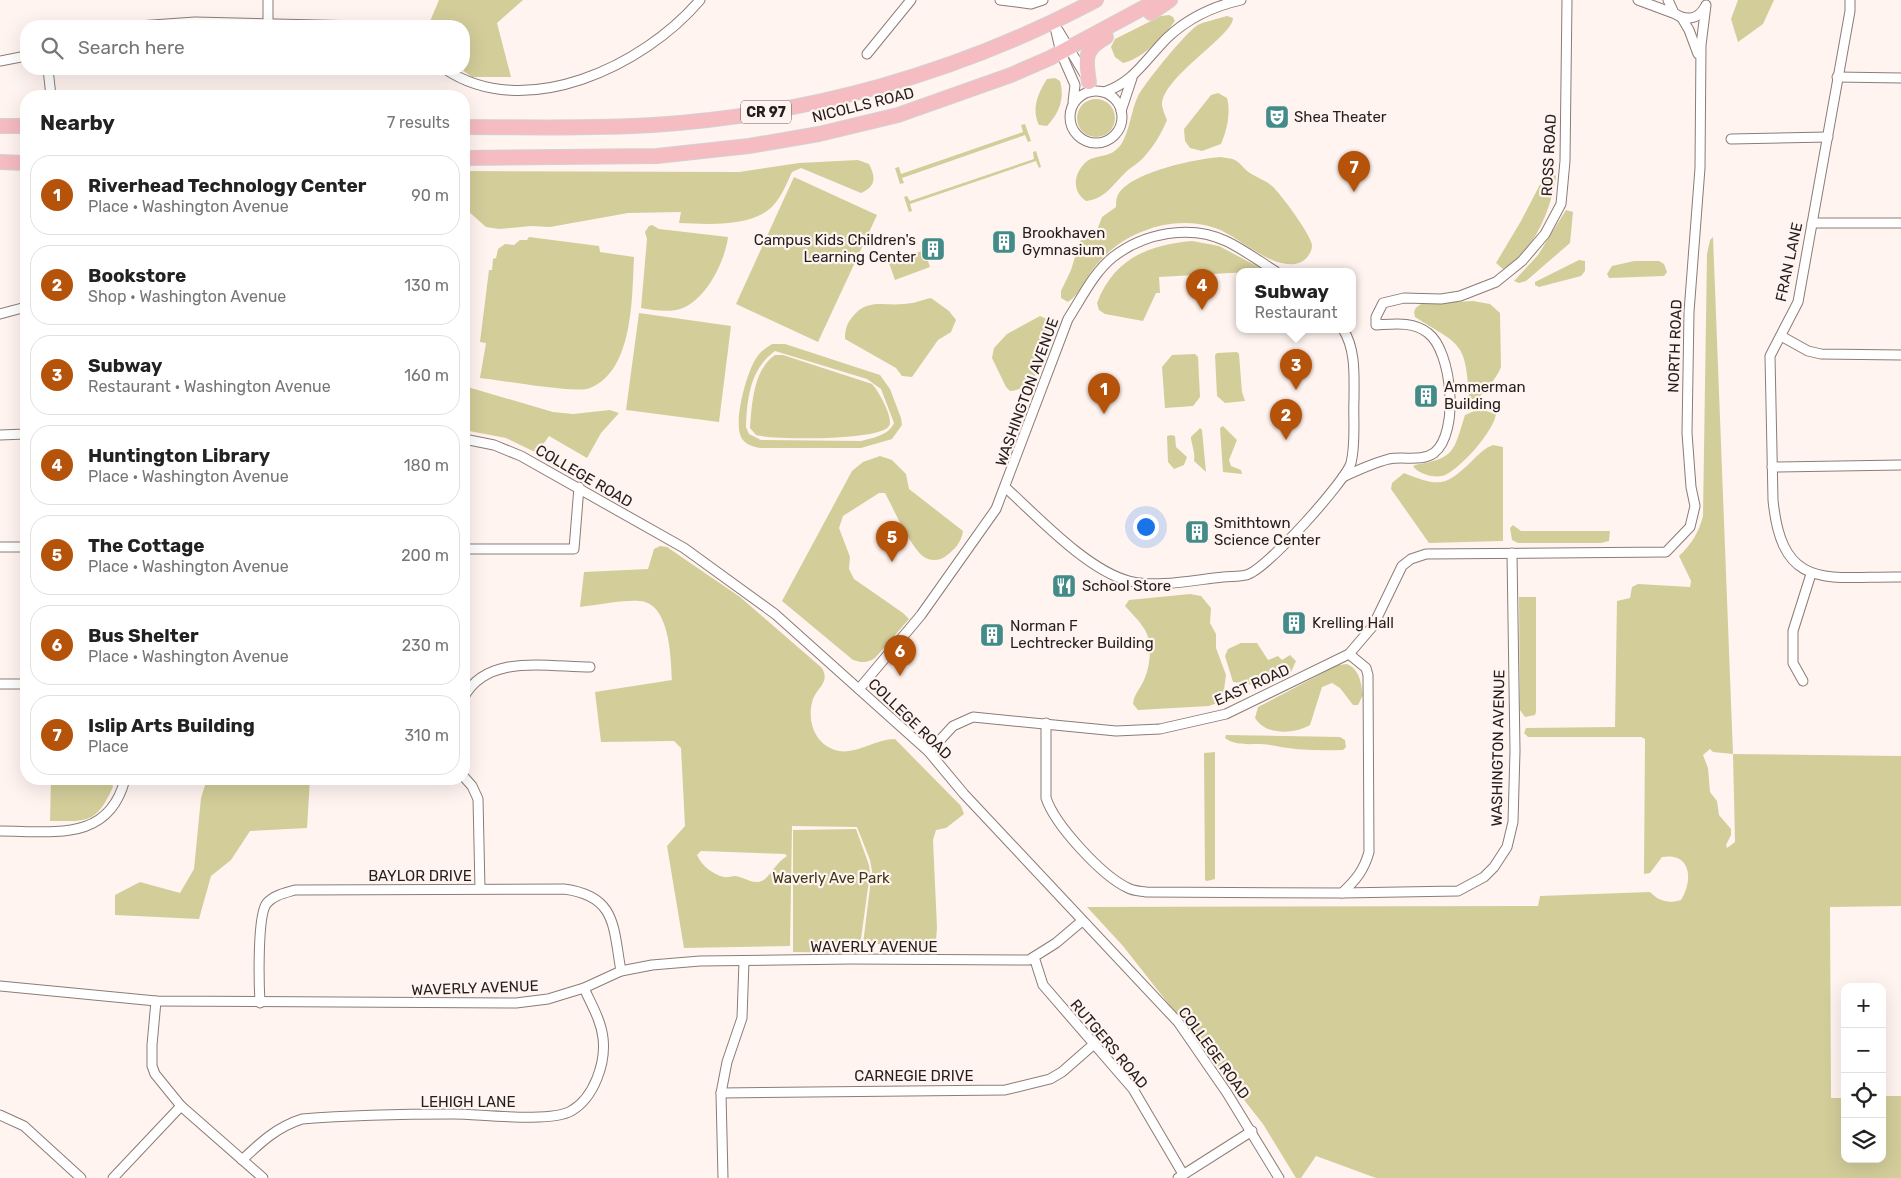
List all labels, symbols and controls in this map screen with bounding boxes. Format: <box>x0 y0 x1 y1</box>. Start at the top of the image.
search box <box>20 20 470 75</box>
icon: search <box>38 34 66 62</box>
text: Search here <box>78 36 185 59</box>
street label: NICOLLS ROAD <box>810 84 916 126</box>
road number: CR 97 <box>741 100 791 124</box>
theatre icon: Shea Theater <box>1264 104 1290 130</box>
place label: Shea Theater <box>1294 108 1387 126</box>
text: Nearby <box>40 110 115 135</box>
text: 7 results <box>387 113 450 132</box>
street label: ROSS ROAD <box>1538 113 1560 197</box>
pin: 7 <box>1338 151 1370 192</box>
text: Riverhead Technology Center <box>88 174 366 197</box>
text: 1 <box>53 186 61 205</box>
text: 90 m <box>411 186 449 205</box>
text: Place · Washington Avenue <box>88 197 289 216</box>
street label: FRAN LANE <box>1772 221 1806 303</box>
place label: Brookhaven Gymnasium <box>1022 224 1105 259</box>
building icon: Brookhaven Gymnasium <box>991 229 1017 255</box>
place label: Campus Kids Children's Learning Center <box>754 231 916 266</box>
building icon: Campus Kids Children's Learning Center <box>920 236 946 262</box>
text: Bookstore <box>88 264 186 287</box>
popup <box>1236 268 1356 333</box>
pin: 4 <box>1186 269 1218 310</box>
text: 2 <box>52 276 62 295</box>
text: 130 m <box>404 276 449 295</box>
text: Subway <box>1255 280 1329 303</box>
text: Shop · Washington Avenue <box>88 287 286 306</box>
street label: NORTH ROAD <box>1664 299 1686 393</box>
text: Restaurant <box>1255 303 1337 322</box>
street label: WASHINGTON AVENUE <box>992 315 1062 469</box>
pin: 3 <box>1280 349 1312 390</box>
text: Subway <box>88 354 162 377</box>
text: 3 <box>52 366 62 385</box>
text: 160 m <box>404 366 449 385</box>
pin: 1 <box>1088 373 1120 414</box>
text: Restaurant · Washington Avenue <box>88 377 331 396</box>
place label: Ammerman Building <box>1444 378 1526 413</box>
building icon: Ammerman Building <box>1413 383 1439 409</box>
pin: 2 <box>1270 399 1302 440</box>
street label: COLLEGE ROAD <box>532 441 636 511</box>
text: Huntington Library <box>88 444 270 467</box>
text: 4 <box>52 456 62 475</box>
text: 180 m <box>404 456 449 475</box>
text: Place · Washington Avenue <box>88 467 289 486</box>
your location <box>1133 514 1159 540</box>
place label: Smithtown Science Center <box>1214 514 1321 549</box>
building icon: Smithtown Science Center <box>1184 519 1210 545</box>
pin: 5 <box>876 521 908 562</box>
text: The Cottage <box>88 534 205 557</box>
text: 5 <box>52 546 62 565</box>
text: 200 m <box>401 546 449 565</box>
text: Place · Washington Avenue <box>88 557 289 576</box>
restaurant icon: School Store <box>1051 573 1077 599</box>
place label: School Store <box>1082 577 1171 595</box>
building icon: Krelling Hall <box>1281 610 1307 636</box>
place label: Krelling Hall <box>1312 614 1394 632</box>
place label: Norman F Lechtrecker Building <box>1010 617 1154 652</box>
building icon: Norman F Lechtrecker Building <box>979 622 1005 648</box>
text: Bus Shelter <box>88 624 199 647</box>
pin: 6 <box>884 635 916 676</box>
text: 6 <box>52 636 62 655</box>
text: 230 m <box>402 636 449 655</box>
text: Place · Washington Avenue <box>88 647 289 666</box>
street label: EAST ROAD <box>1212 660 1292 710</box>
street label: WASHINGTON AVENUE <box>1488 669 1508 827</box>
street label: COLLEGE ROAD <box>864 675 956 763</box>
text: Islip Arts Building <box>88 714 255 737</box>
text: 7 <box>52 726 62 745</box>
text: 310 m <box>405 726 449 745</box>
text: Place <box>88 737 129 756</box>
street label: BAYLOR DRIVE <box>368 867 472 885</box>
park label: Waverly Ave Park <box>772 869 890 887</box>
street label: WAVERLY AVENUE <box>810 938 938 956</box>
street label: WAVERLY AVENUE <box>411 977 539 999</box>
map controls <box>1841 983 1886 1163</box>
button: + <box>1841 983 1886 1028</box>
street label: RUTGERS ROAD <box>1066 996 1152 1092</box>
street label: COLLEGE ROAD <box>1175 1004 1253 1102</box>
button: − <box>1841 1028 1886 1073</box>
street label: CARNEGIE DRIVE <box>854 1067 974 1085</box>
button: locate <box>1841 1073 1886 1118</box>
street label: LEHIGH LANE <box>421 1093 515 1111</box>
button: layers <box>1841 1118 1886 1163</box>

